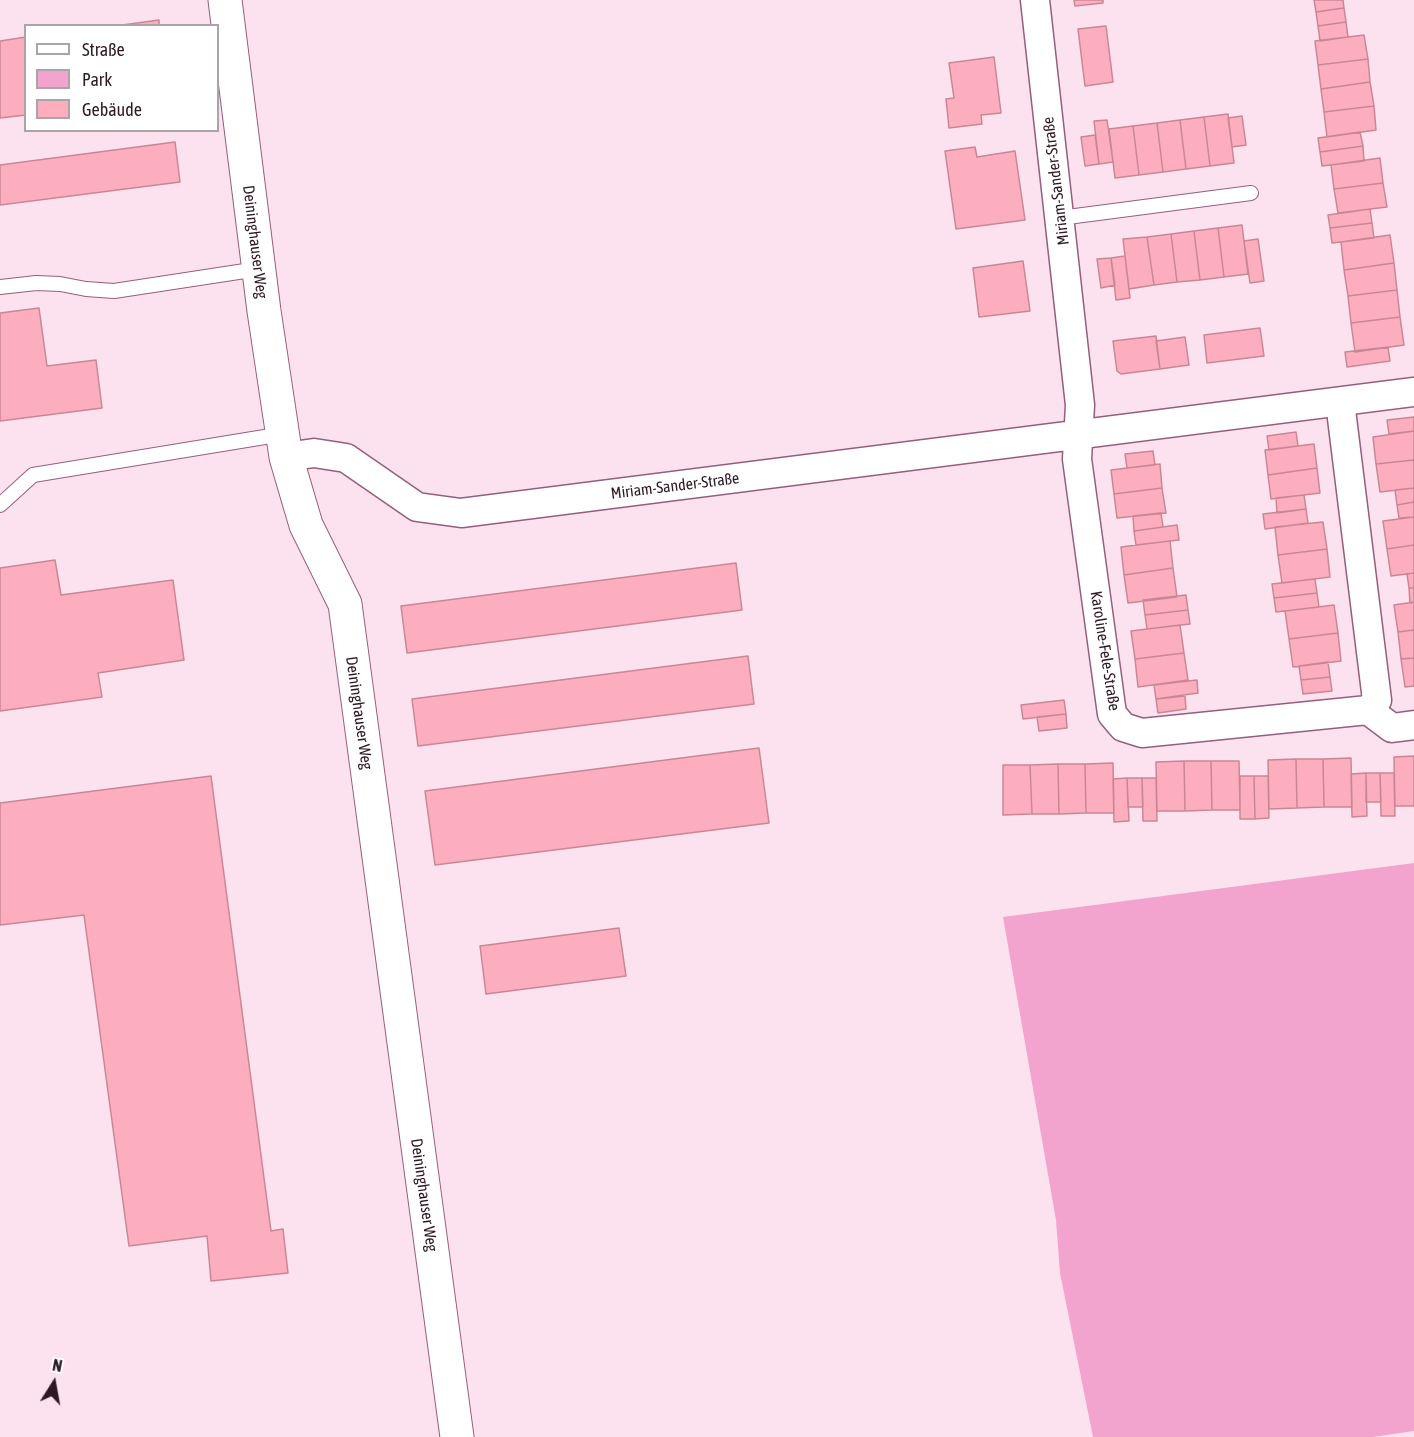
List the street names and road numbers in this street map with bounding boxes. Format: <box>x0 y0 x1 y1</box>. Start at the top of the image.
street label: Miriam-Sander-Straße <box>1039 116 1073 246</box>
street label: Deininghauser Weg <box>239 184 271 300</box>
street label: Miriam-Sander-Straße <box>610 469 740 503</box>
street label: Karoline-Fele-Straße <box>1086 590 1124 712</box>
street label: Deininghauser Weg <box>342 655 376 771</box>
street label: Deininghauser Weg <box>407 1137 441 1253</box>

